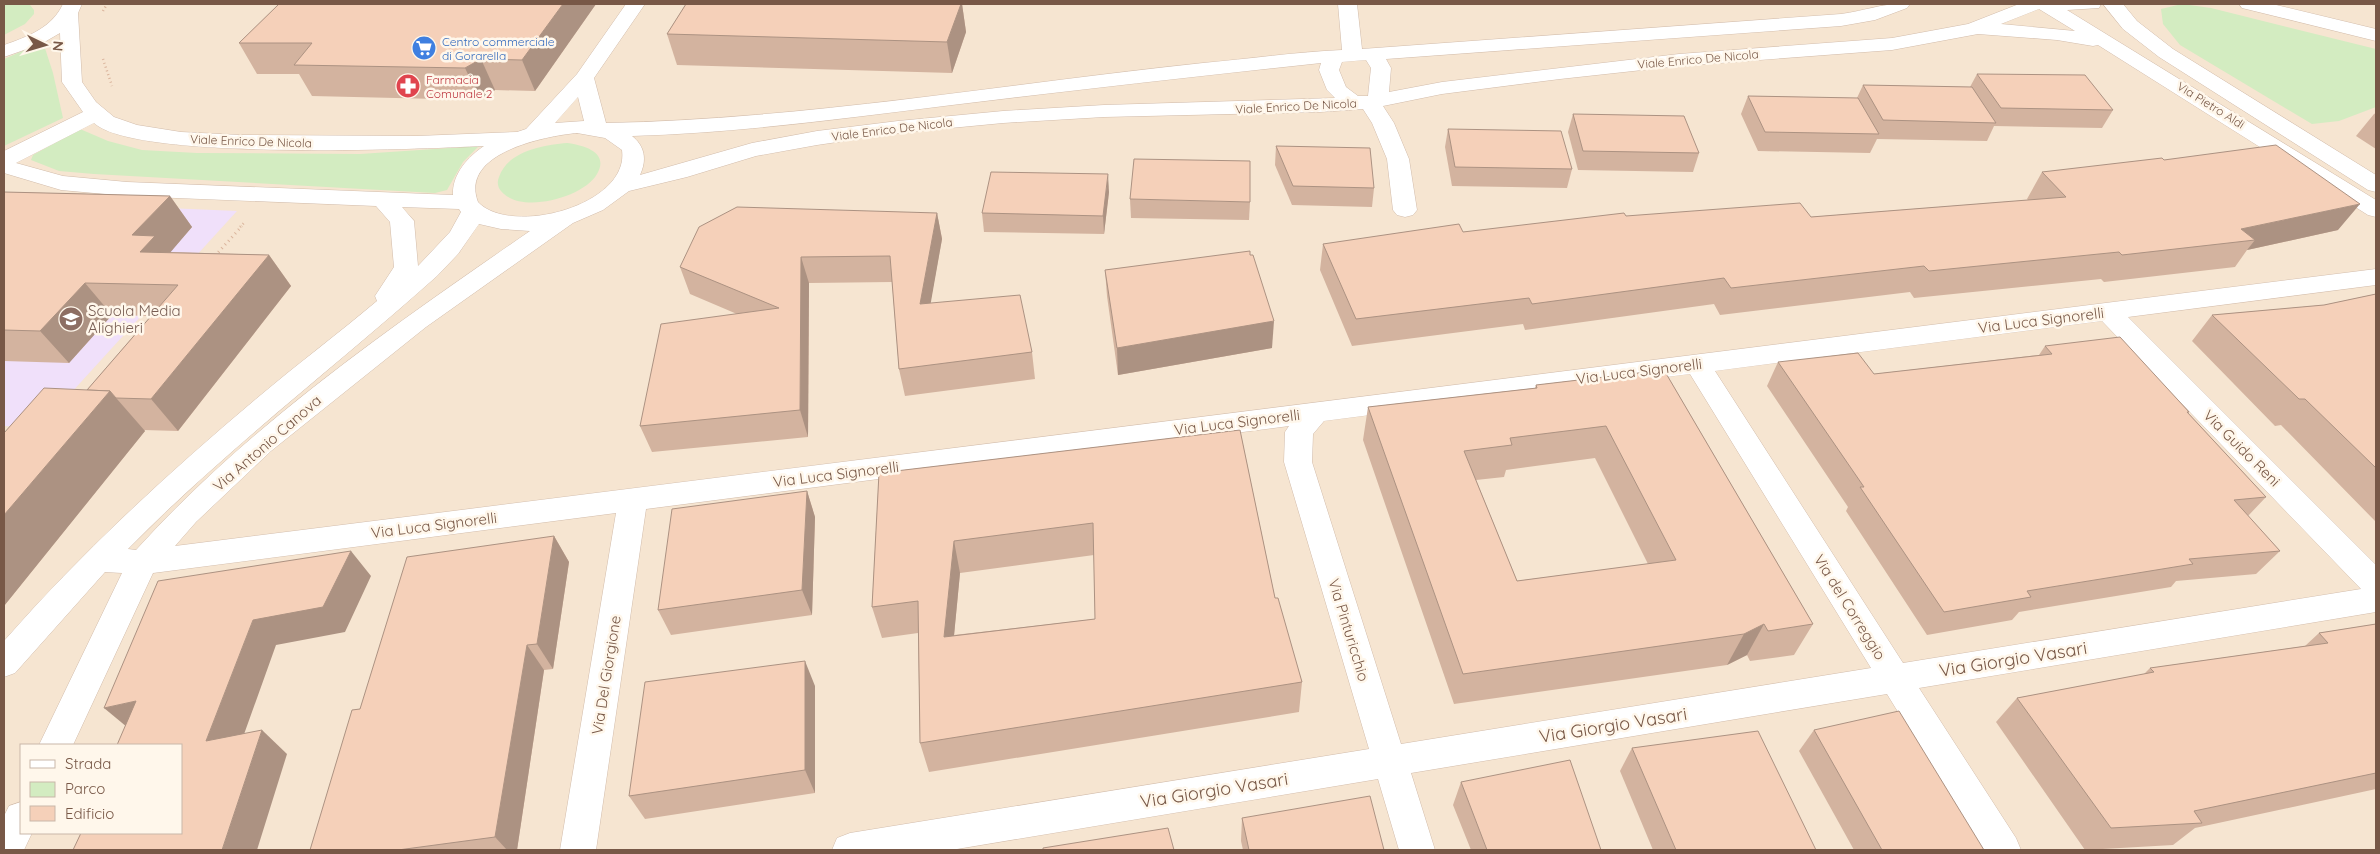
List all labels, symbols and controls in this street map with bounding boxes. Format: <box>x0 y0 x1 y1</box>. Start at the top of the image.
north arrow <box>20 20 70 70</box>
place label: Centro commerciale di Gorarella <box>442 34 555 63</box>
supermarket icon: Centro commerciale di Gorarella <box>411 35 437 61</box>
text: N <box>49 40 67 52</box>
street label: Viale Enrico De Nicola <box>1637 46 1759 72</box>
place label: Farmacia Comunale 2 <box>426 72 493 101</box>
pharmacy icon: Farmacia Comunale 2 <box>395 73 421 99</box>
street label: Via Pietro Aldi <box>2174 78 2248 132</box>
street label: Viale Enrico De Nicola <box>1235 95 1357 117</box>
street label: Viale Enrico De Nicola <box>831 114 953 144</box>
street label: Viale Enrico De Nicola <box>190 131 312 151</box>
place label: Scuola Media Alighieri <box>88 301 181 337</box>
street label: Via Luca Signorelli <box>1977 303 2105 337</box>
school or university icon: Scuola Media Alighieri <box>58 306 84 332</box>
street label: Via Luca Signorelli <box>1575 354 1703 388</box>
street label: Via Antonio Canova <box>209 391 325 495</box>
street label: Via Luca Signorelli <box>1173 405 1301 439</box>
street label: Via Guido Reni <box>2200 406 2284 490</box>
street label: Via Luca Signorelli <box>772 457 900 491</box>
street label: Via Luca Signorelli <box>370 508 498 542</box>
street label: Via del Correggio <box>1810 551 1890 663</box>
street label: Via Pinturicchio <box>1324 576 1374 684</box>
street label: Via Del Giorgione <box>587 614 625 736</box>
street label: Via Giorgio Vasari <box>1937 636 2089 682</box>
street label: Via Giorgio Vasari <box>1537 702 1689 748</box>
legend <box>20 744 182 834</box>
text: Strada <box>65 754 111 773</box>
street label: Via Giorgio Vasari <box>1138 767 1290 813</box>
text: Parco <box>65 779 105 798</box>
text: Edificio <box>65 804 114 823</box>

